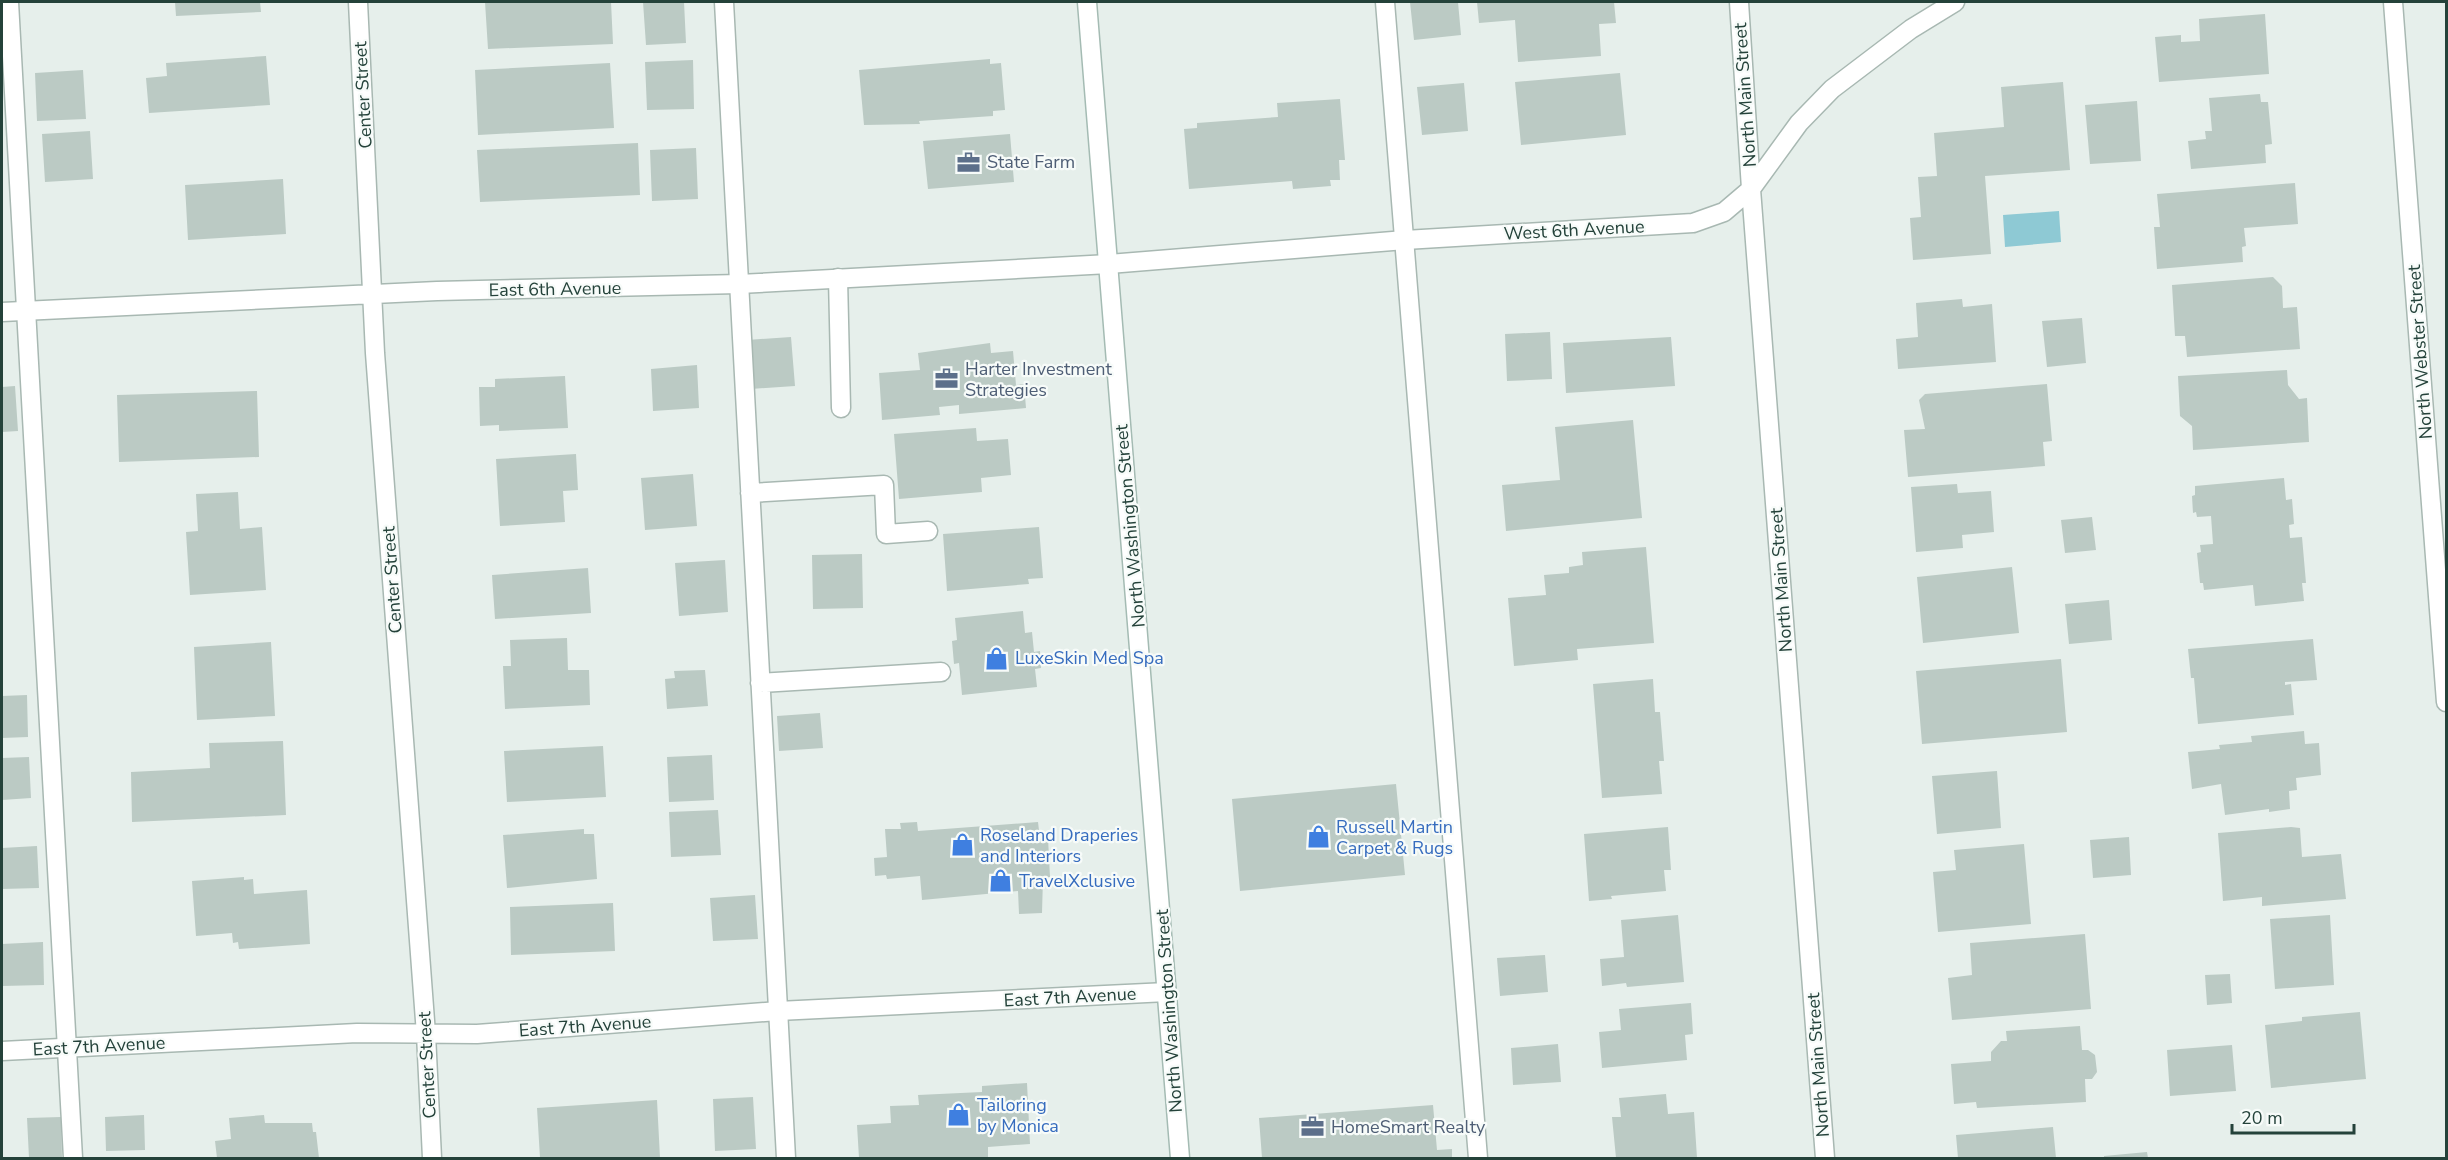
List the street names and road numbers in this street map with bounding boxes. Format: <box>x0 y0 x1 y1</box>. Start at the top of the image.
street label: North Main Street <box>1728 21 1762 168</box>
street label: Center Street <box>348 40 378 149</box>
street label: West 6th Avenue <box>1503 214 1645 246</box>
street label: North Webster Street <box>2402 263 2438 440</box>
street label: East 6th Avenue <box>488 276 622 302</box>
street label: North Washington Street <box>1109 423 1151 629</box>
street label: North Main Street <box>1764 506 1798 653</box>
street label: Center Street <box>376 525 408 634</box>
street label: North Washington Street <box>1150 908 1188 1113</box>
street label: East 7th Avenue <box>1003 982 1137 1012</box>
street label: North Main Street <box>1801 991 1835 1138</box>
street label: East 7th Avenue <box>518 1009 652 1043</box>
street label: Center Street <box>412 1010 442 1119</box>
street label: East 7th Avenue <box>32 1031 166 1061</box>

